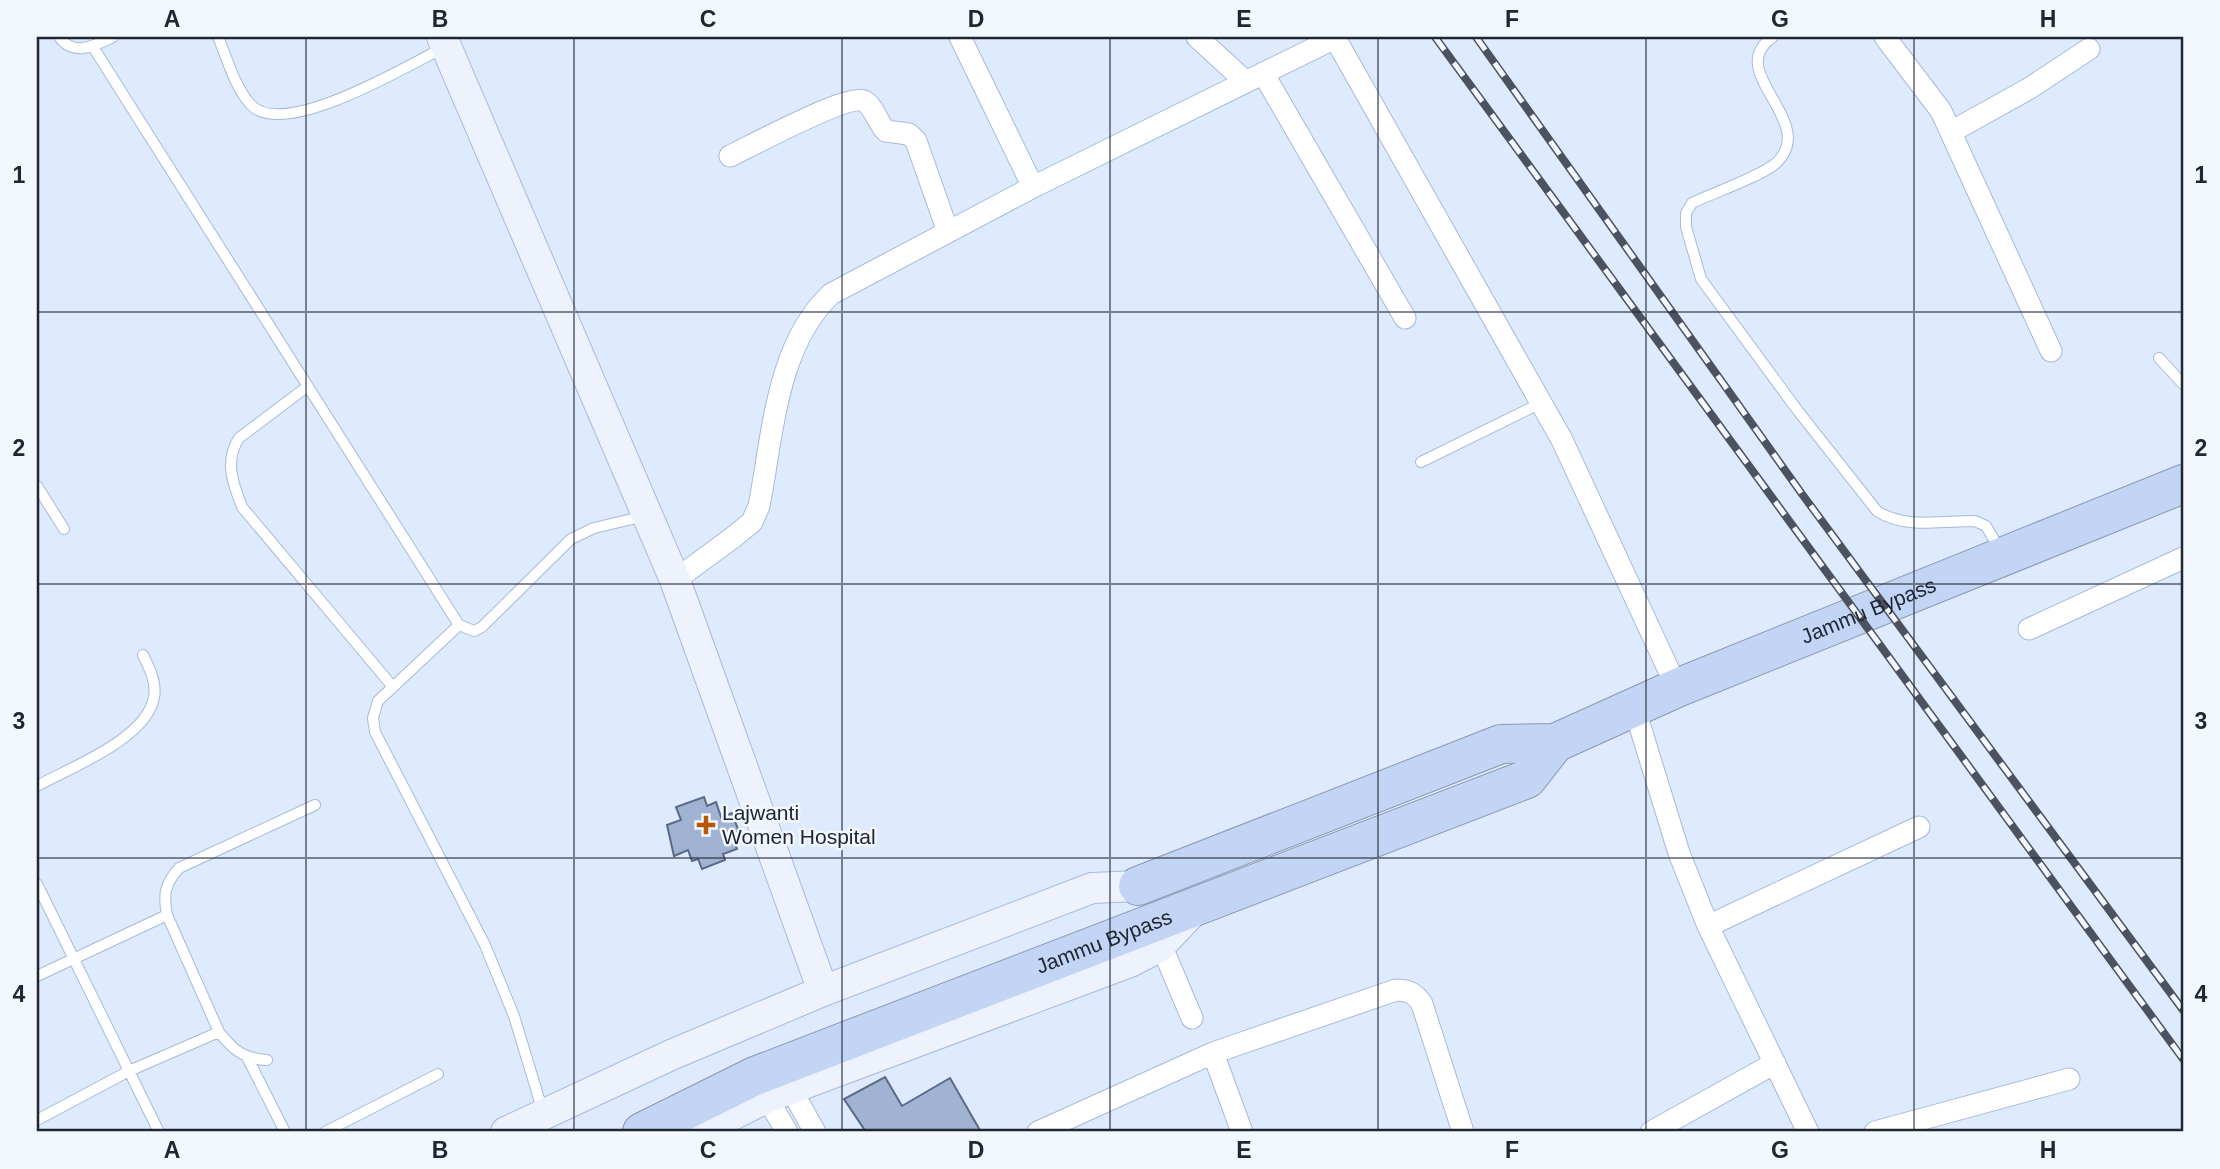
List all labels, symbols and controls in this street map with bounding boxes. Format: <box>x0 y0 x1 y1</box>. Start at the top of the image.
text: A <box>164 6 180 32</box>
text: B <box>432 6 448 32</box>
text: C <box>700 6 716 32</box>
text: D <box>968 6 984 32</box>
text: E <box>1236 6 1252 32</box>
text: F <box>1505 6 1519 32</box>
text: G <box>1771 6 1789 32</box>
text: H <box>2040 6 2056 32</box>
text: 1 <box>13 162 26 188</box>
text: 1 <box>2195 162 2208 188</box>
text: 2 <box>13 435 25 461</box>
text: 2 <box>2195 435 2207 461</box>
street label: Jammu Bypass <box>1797 573 1939 648</box>
text: 3 <box>13 708 25 734</box>
text: 3 <box>2195 708 2207 734</box>
place label: Lajwanti Women Hospital <box>722 801 876 848</box>
marker: Lajwanti Women Hospital <box>696 815 716 835</box>
street label: Jammu Bypass <box>1033 905 1175 978</box>
text: 4 <box>13 981 26 1007</box>
text: 4 <box>2195 981 2208 1007</box>
text: A <box>164 1137 180 1163</box>
text: B <box>432 1137 448 1163</box>
text: C <box>700 1137 716 1163</box>
text: D <box>968 1137 984 1163</box>
text: E <box>1236 1137 1252 1163</box>
text: F <box>1505 1137 1519 1163</box>
text: G <box>1771 1137 1789 1163</box>
text: H <box>2040 1137 2056 1163</box>

